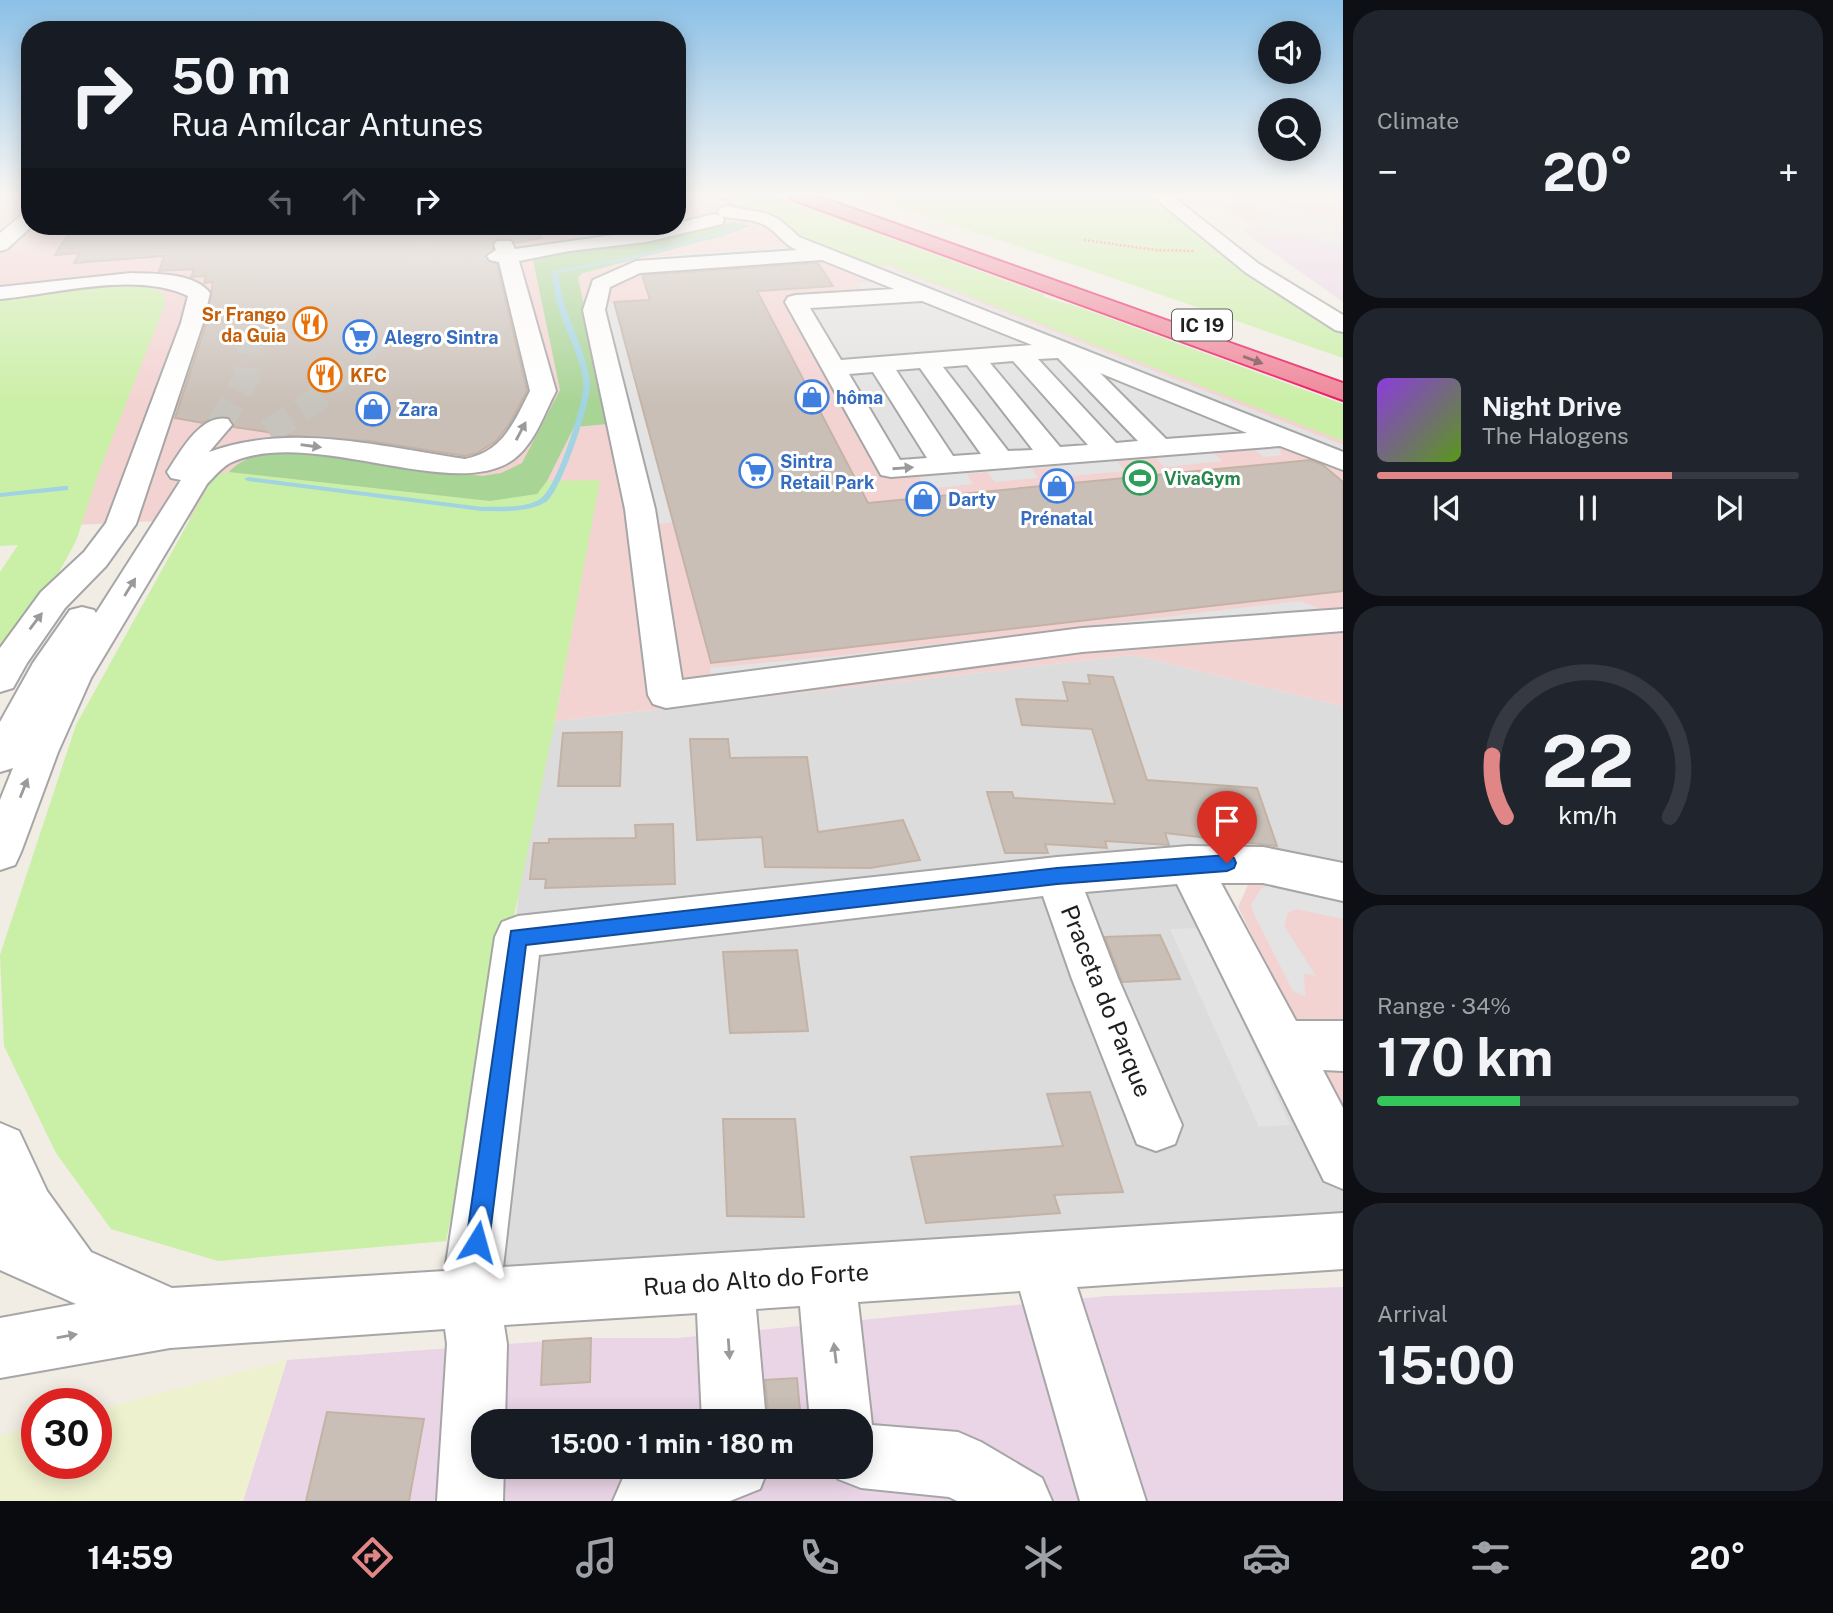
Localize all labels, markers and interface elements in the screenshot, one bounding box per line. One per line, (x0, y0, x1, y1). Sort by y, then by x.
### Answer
map controls (1258, 21, 1321, 161)
button: sound (1258, 21, 1321, 84)
text: 50 m (171, 47, 291, 105)
icon: right (56, 49, 147, 140)
button: search (1258, 98, 1321, 161)
text: Rua Amílcar Antunes (171, 106, 483, 143)
text: Climate (1377, 107, 1459, 134)
text: 20° (1542, 142, 1634, 203)
text: − (1377, 150, 1398, 195)
text: + (1778, 150, 1799, 195)
icon: left (262, 182, 300, 220)
icon: ahead (335, 182, 373, 220)
icon: right (408, 182, 446, 220)
place label: Sr Frango da Guia (202, 304, 286, 346)
restaurant icon: Sr Frango da Guia (291, 305, 329, 343)
road number: IC 19 (1172, 310, 1232, 340)
supermarket icon: Alegro Sintra (341, 318, 379, 356)
place label: Alegro Sintra (384, 327, 498, 348)
one-way arrow (1242, 355, 1263, 366)
restaurant icon: KFC (306, 356, 344, 394)
place label: KFC (350, 365, 387, 386)
shop icon: hôma (793, 378, 831, 416)
place label: hôma (836, 387, 883, 408)
shop icon: Zara (354, 390, 392, 428)
text: Night Drive (1482, 391, 1622, 422)
place label: Zara (398, 399, 438, 420)
one-way arrow (515, 421, 527, 441)
text: The Halogens (1482, 422, 1629, 449)
one-way arrow (300, 441, 322, 452)
place label: Sintra Retail Park (780, 451, 875, 493)
supermarket icon: Sintra Retail Park (737, 452, 775, 490)
sports icon: VivaGym (1121, 459, 1159, 497)
one-way arrow (892, 462, 914, 473)
shop icon: Prénatal (1038, 467, 1076, 505)
place label: VivaGym (1164, 468, 1241, 489)
shop icon: Darty (904, 480, 942, 518)
place label: Darty (948, 489, 996, 510)
icon: previous (1428, 489, 1466, 527)
icon: pause (1569, 489, 1607, 527)
icon: next (1710, 489, 1748, 527)
place label: Prénatal (1020, 508, 1094, 529)
one-way arrow (123, 577, 136, 597)
one-way arrow (29, 613, 44, 631)
text: 22 (1542, 718, 1634, 803)
one-way arrow (18, 778, 30, 798)
pin (1197, 791, 1257, 863)
text: km/h (1559, 799, 1617, 829)
icon: arrive (1208, 802, 1246, 840)
street label: Praceta do Parque (1056, 901, 1158, 1101)
text: Range · 34% (1377, 992, 1511, 1019)
text: 170 km (1377, 1027, 1553, 1088)
position arrow (440, 1205, 514, 1279)
street label: Rua do Alto do Forte (642, 1257, 870, 1301)
text: Arrival (1377, 1300, 1448, 1327)
one-way arrow (56, 1330, 78, 1341)
text: 15:00 (1377, 1335, 1515, 1396)
one-way arrow (724, 1339, 735, 1361)
one-way arrow (830, 1342, 841, 1364)
speed limit sign: 30 (21, 1388, 112, 1479)
text: 15:00 · 1 min · 180 m (551, 1428, 794, 1459)
icon: directions (348, 1533, 397, 1582)
icon: music (572, 1533, 621, 1582)
icon: phone (795, 1533, 844, 1582)
icon: climate (1019, 1533, 1068, 1582)
icon: car (1242, 1533, 1291, 1582)
icon: filters (1466, 1533, 1515, 1582)
text: 14:59 (87, 1539, 173, 1576)
text: 20° (1689, 1539, 1746, 1576)

